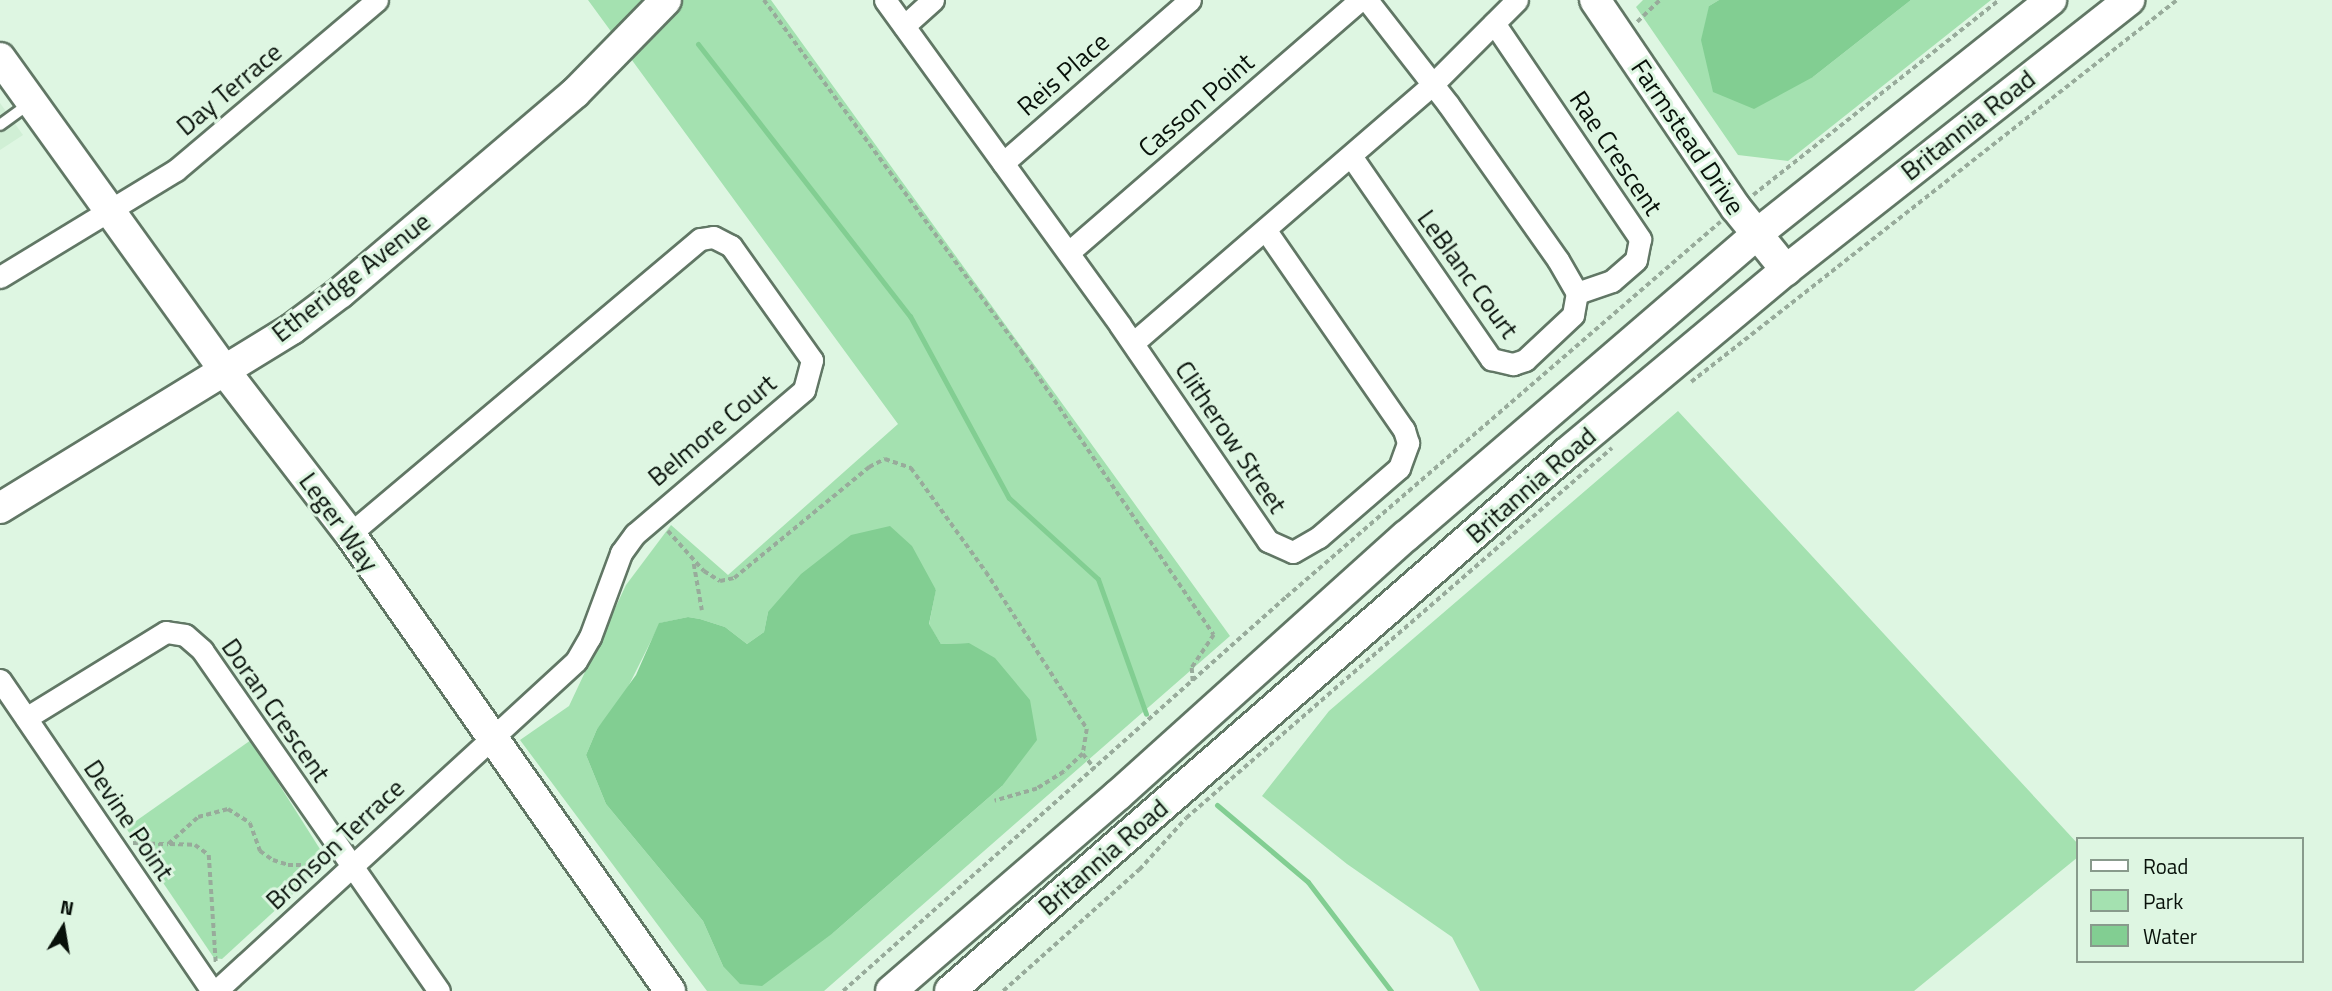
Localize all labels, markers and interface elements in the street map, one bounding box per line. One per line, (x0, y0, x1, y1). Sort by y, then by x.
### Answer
street label: Reis Place (1011, 26, 1115, 122)
street label: Day Terrace (170, 36, 288, 142)
street label: Casson Point (1132, 46, 1260, 164)
street label: Farmstead Drive (1625, 54, 1751, 220)
street label: Britannia Road (1895, 63, 2041, 187)
street label: Rae Crescent (1563, 85, 1669, 221)
street label: LeBlanc Court (1411, 204, 1525, 344)
street label: Etheridge Avenue (266, 205, 436, 349)
street label: Clitherow Street (1169, 355, 1293, 519)
street label: Belmore Court (642, 367, 782, 493)
street label: Britannia Road (1460, 420, 1602, 550)
street label: Leger Way (293, 466, 385, 578)
street label: Doran Crescent (215, 632, 337, 788)
street label: Devine Point (77, 754, 181, 886)
street label: Bronson Terrace (259, 772, 411, 916)
street label: Britannia Road (1032, 792, 1174, 922)
legend (2076, 837, 2304, 963)
text: Road (2143, 850, 2188, 882)
text: Park (2143, 885, 2183, 917)
text: N (58, 891, 76, 922)
north arrow (28, 893, 98, 963)
text: Water (2143, 920, 2197, 952)

